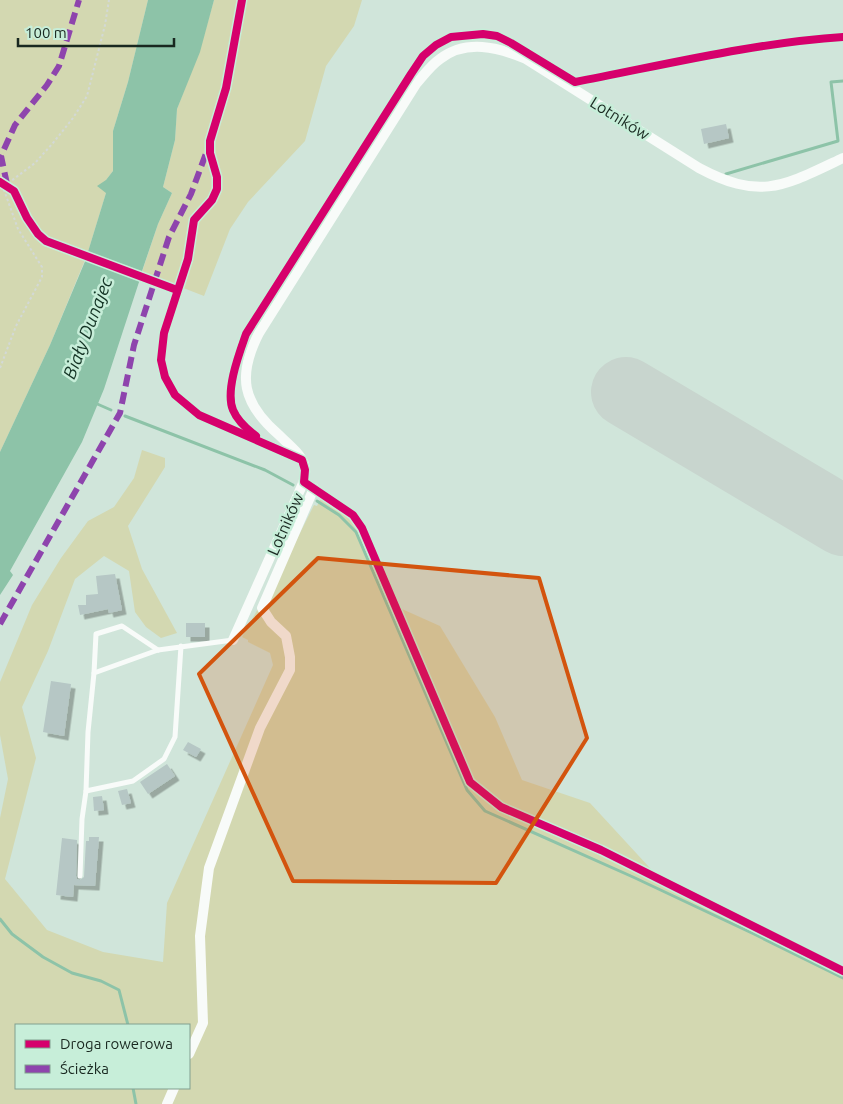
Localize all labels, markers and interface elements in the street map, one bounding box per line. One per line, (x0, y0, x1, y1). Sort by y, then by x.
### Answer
scale bar (18, 15, 174, 47)
text: 100 m (25, 24, 67, 41)
street label: Lotników (587, 93, 653, 144)
water label: Biały Dunajec (58, 273, 116, 381)
street label: Lotników (263, 490, 307, 558)
legend (15, 1024, 190, 1089)
text: Droga rowerowa (60, 1035, 173, 1052)
text: Ścieżka (60, 1060, 109, 1077)

